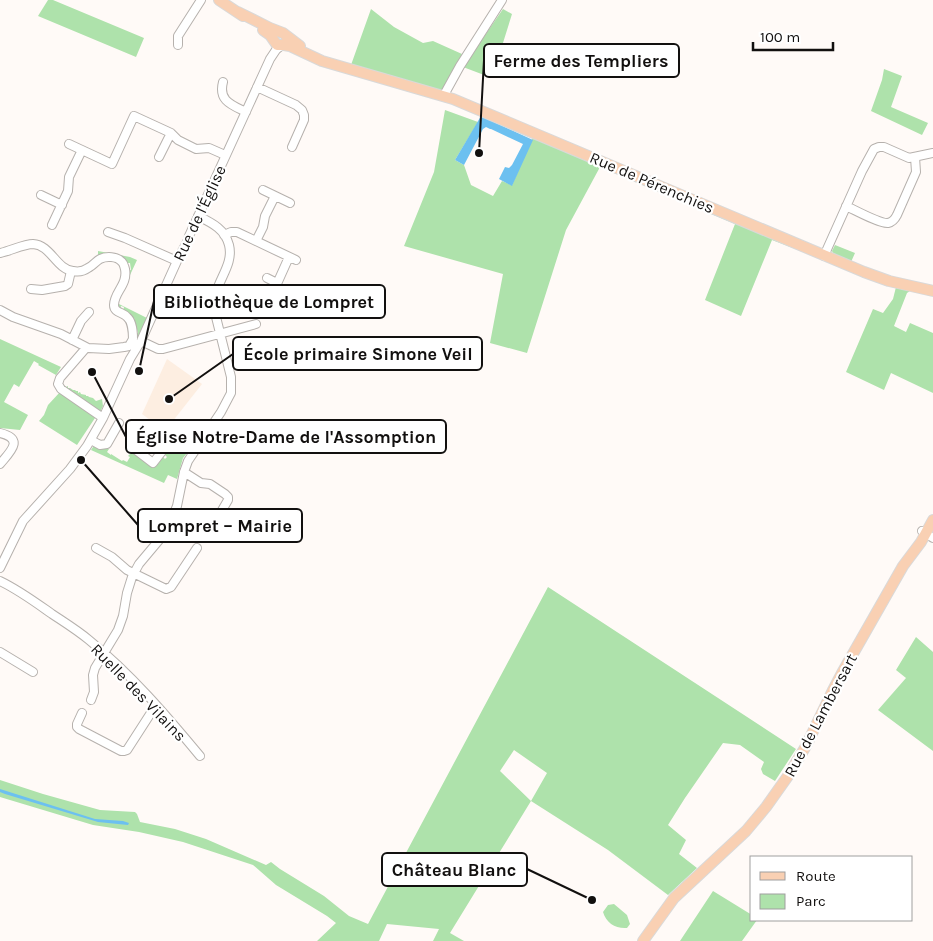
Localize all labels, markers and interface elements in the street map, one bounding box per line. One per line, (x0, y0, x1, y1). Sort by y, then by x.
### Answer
scale bar (753, 20, 833, 52)
text: 100 m (760, 28, 800, 46)
callout: Ferme des Templiers (484, 44, 679, 77)
text: Ferme des Templiers (494, 50, 668, 72)
street label: Rue de Pérenchies (587, 148, 717, 217)
street label: Rue de l'Église (169, 162, 230, 264)
callout: Bibliothèque de Lompret (154, 285, 385, 318)
text: Bibliothèque de Lompret (164, 291, 374, 313)
callout: École primaire Simone Veil (233, 337, 482, 370)
text: École primaire Simone Veil (243, 342, 473, 365)
callout: Église Notre-Dame de l'Assomption (126, 420, 446, 453)
text: Église Notre-Dame de l'Assomption (136, 425, 436, 448)
callout: Lompret – Mairie (138, 509, 302, 542)
text: Lompret – Mairie (148, 515, 292, 537)
street label: Ruelle des Vilains (87, 640, 190, 745)
street label: Rue de Lambersart (780, 650, 861, 780)
callout: Château Blanc (382, 853, 527, 886)
legend (750, 856, 913, 921)
text: Château Blanc (392, 859, 516, 881)
text: Route (796, 867, 836, 885)
text: Parc (796, 892, 826, 910)

